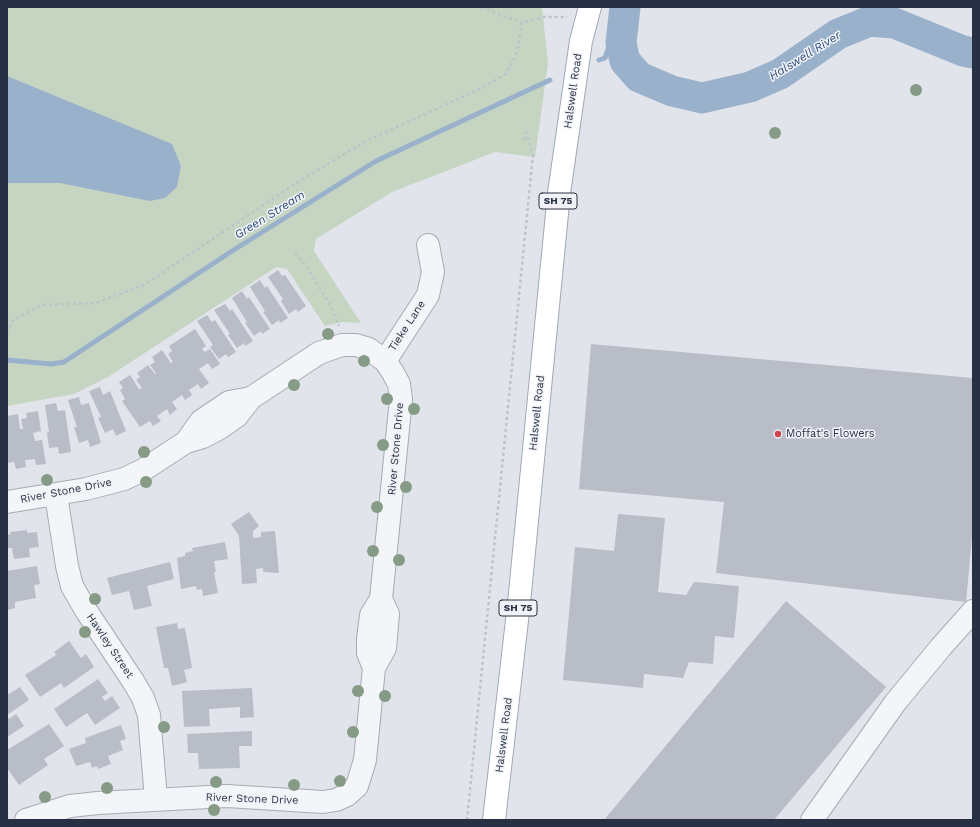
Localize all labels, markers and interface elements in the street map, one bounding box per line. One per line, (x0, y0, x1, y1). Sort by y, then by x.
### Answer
water label: Halswell River (767, 28, 843, 84)
street label: Halswell Road (561, 53, 585, 129)
water label: Green Stream (232, 188, 308, 242)
road number: SH 75 (539, 193, 577, 209)
street label: Tieke Lane (386, 298, 428, 354)
street label: Halswell Road (526, 375, 548, 451)
street label: River Stone Drive (385, 402, 407, 496)
place label: Moffat's Flowers (786, 427, 875, 441)
marker: Moffat's Flowers (773, 429, 783, 439)
street label: River Stone Drive (19, 476, 113, 506)
road number: SH 75 (499, 600, 537, 616)
street label: Hawley Street (83, 611, 137, 681)
street label: Halswell Road (493, 697, 515, 773)
street label: River Stone Drive (205, 791, 299, 807)

